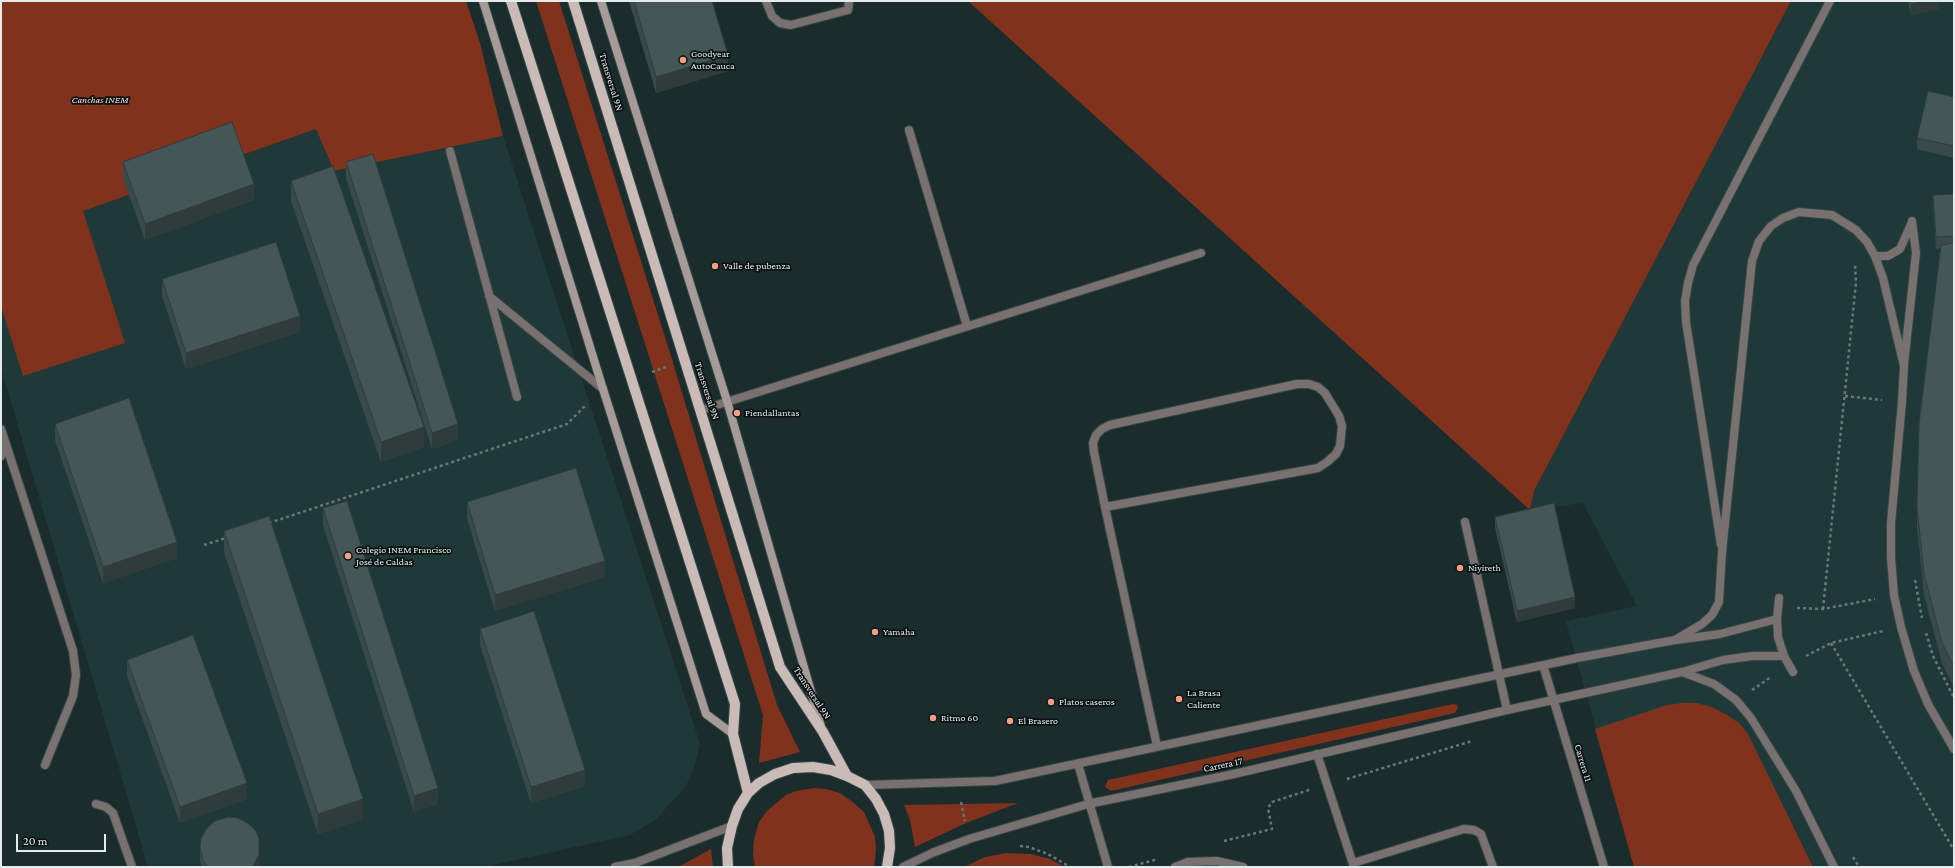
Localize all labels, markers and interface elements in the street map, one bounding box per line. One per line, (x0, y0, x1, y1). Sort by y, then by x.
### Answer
place label: Goodyear AutoCauca (691, 48, 735, 72)
street label: Transversal 9N (597, 52, 625, 112)
marker: Goodyear AutoCauca (678, 55, 688, 65)
park label: Canchas INEM (72, 94, 128, 106)
place label: Valle de pubenza (723, 260, 790, 272)
marker: Valle de pubenza (710, 261, 720, 271)
street label: Transversal 9N (692, 361, 722, 421)
place label: Piendallantas (745, 407, 799, 419)
marker: Piendallantas (732, 408, 742, 418)
place label: Colegio INEM Francisco José de Caldas (356, 544, 451, 568)
marker: Colegio INEM Francisco José de Caldas (343, 551, 353, 561)
place label: Niyireth (1468, 562, 1501, 574)
marker: Niyireth (1455, 563, 1465, 573)
place label: Yamaha (883, 626, 915, 638)
marker: Yamaha (870, 627, 880, 637)
street label: Transversal 9N (791, 665, 833, 721)
place label: La Brasa Caliente (1187, 687, 1221, 710)
marker: La Brasa Caliente (1174, 694, 1184, 704)
place label: Platos caseros (1059, 696, 1115, 708)
marker: Platos caseros (1046, 697, 1056, 707)
place label: Ritmo 60 (941, 712, 978, 724)
marker: Ritmo 60 (928, 713, 938, 723)
place label: El Brasero (1018, 715, 1058, 727)
marker: El Brasero (1005, 716, 1015, 726)
street label: Carrera 11 (1572, 743, 1594, 783)
street label: Carrera 17 (1202, 755, 1244, 775)
scale bar (18, 826, 108, 852)
text: 20 m (23, 834, 47, 848)

